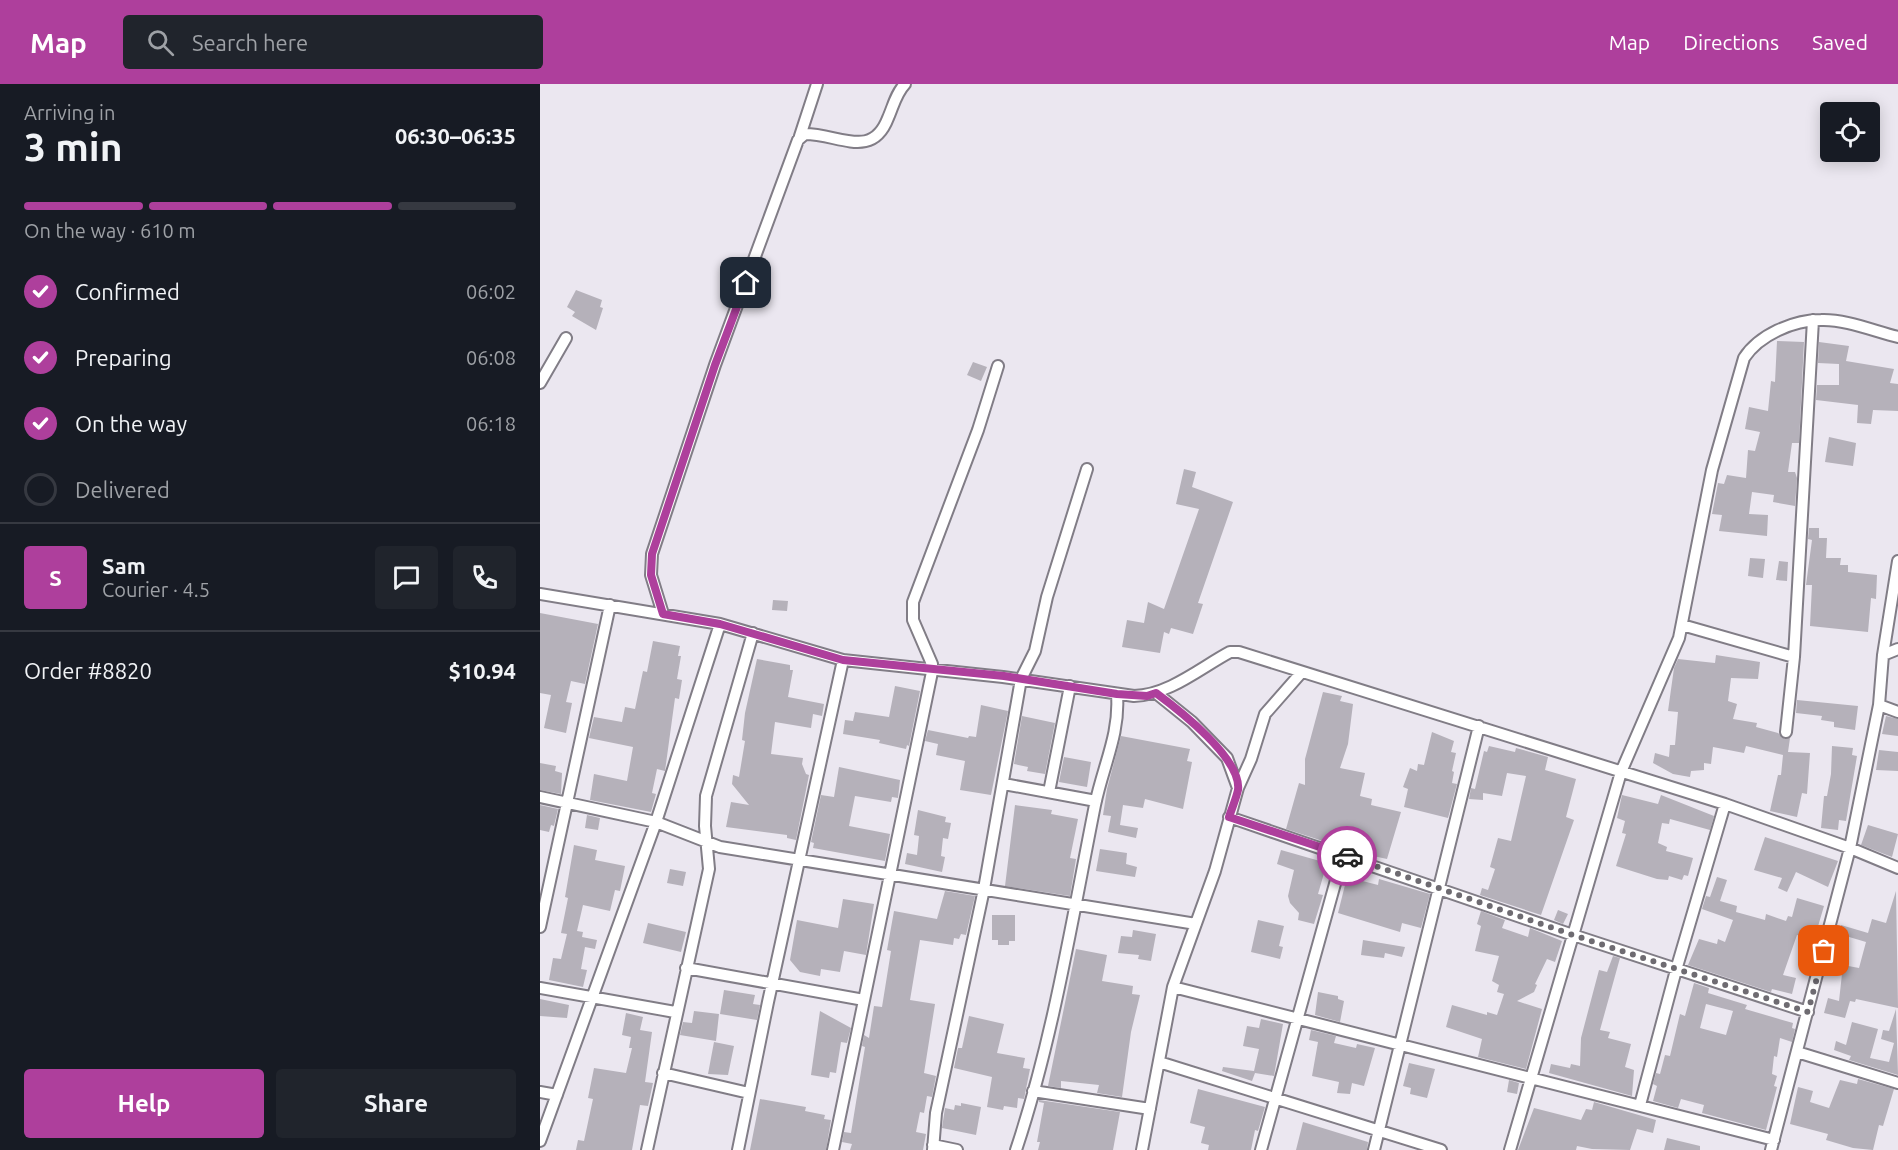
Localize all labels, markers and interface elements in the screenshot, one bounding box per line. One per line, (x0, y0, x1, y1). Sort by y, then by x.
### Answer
search box (123, 15, 543, 69)
icon: search (144, 26, 177, 59)
text: Map (30, 27, 87, 58)
text: Search here (192, 30, 308, 55)
text: Map (1609, 30, 1650, 54)
text: Directions (1683, 30, 1779, 54)
text: Saved (1812, 30, 1868, 54)
text: Arriving in (24, 101, 115, 124)
map controls (1820, 102, 1880, 162)
button: locate (1820, 102, 1880, 162)
text: 06:30–06:35 (395, 123, 516, 148)
text: 3 min (24, 125, 123, 168)
text: On the way · 610 m (24, 219, 196, 242)
pin (720, 257, 771, 308)
icon: home (729, 266, 762, 299)
icon: check (24, 275, 57, 308)
text: Confirmed (75, 279, 180, 304)
text: 06:02 (466, 280, 516, 303)
icon: check (24, 341, 57, 374)
text: Preparing (75, 345, 172, 370)
text: 06:08 (466, 346, 516, 369)
icon: check (24, 407, 57, 440)
text: On the way (75, 411, 187, 436)
text: 06:18 (466, 412, 516, 435)
text: Delivered (75, 477, 170, 502)
button: chat (375, 546, 438, 609)
button: phone (453, 546, 516, 609)
text: Sam (102, 553, 146, 578)
text: S (49, 565, 62, 590)
text: Courier · 4.5 (102, 578, 210, 601)
text: Order #8820 (24, 658, 152, 683)
text: $10.94 (449, 658, 516, 683)
courier (1317, 826, 1377, 886)
icon: car (1331, 840, 1364, 873)
pin (1798, 925, 1849, 976)
icon: bag (1807, 934, 1840, 967)
button: Help (24, 1069, 264, 1138)
button: Share (276, 1069, 516, 1138)

